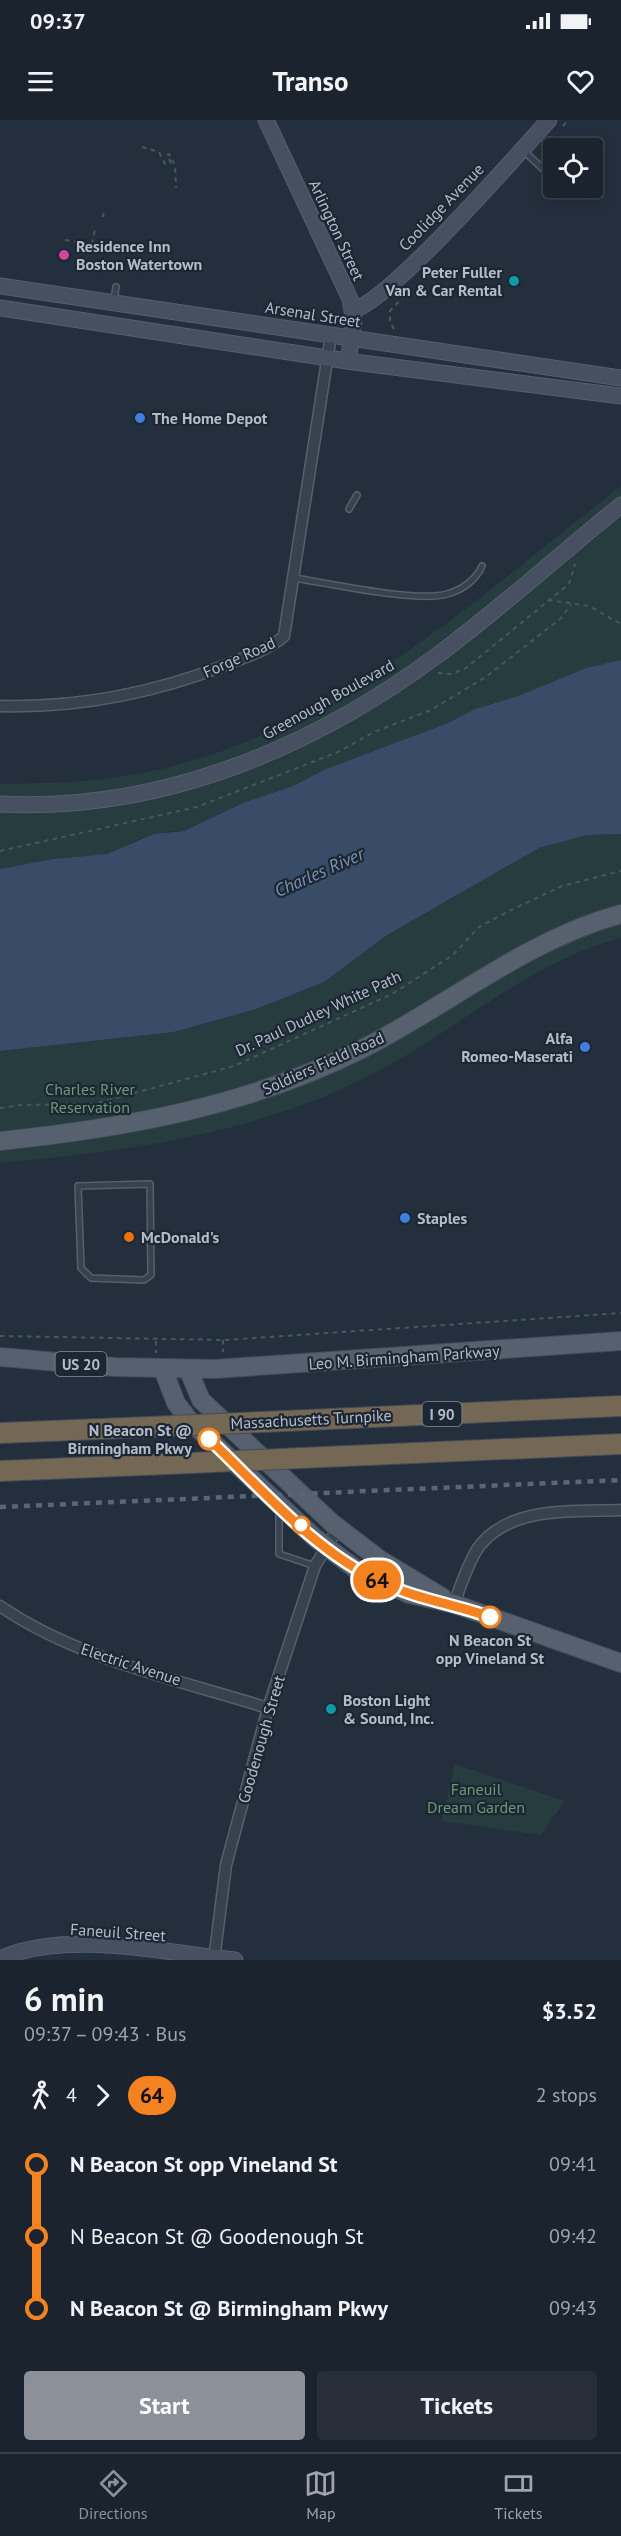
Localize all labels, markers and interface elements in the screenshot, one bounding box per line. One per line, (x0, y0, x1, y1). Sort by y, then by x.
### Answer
text: 09:37 (30, 7, 86, 35)
text: Transo (273, 64, 348, 98)
icon: menu (24, 65, 57, 98)
icon: heart (564, 65, 597, 98)
map controls (543, 138, 603, 198)
button: locate (543, 138, 603, 198)
street label: Coolidge Avenue (394, 159, 488, 255)
street label: Arlington Street (305, 176, 369, 284)
place label: Residence Inn Boston Watertown (76, 236, 202, 274)
marker: Residence Inn Boston Watertown (57, 248, 71, 262)
place label: Peter Fuller Van & Car Rental (384, 262, 502, 300)
marker: Peter Fuller Van & Car Rental (507, 274, 521, 288)
street label: Arsenal Street (264, 297, 363, 331)
place label: The Home Depot (152, 408, 268, 428)
marker: The Home Depot (133, 411, 147, 425)
street label: Forge Road (200, 632, 278, 682)
street label: Greenough Boulevard (259, 654, 397, 744)
water label: Charles River (271, 842, 368, 902)
street label: Dr. Paul Dudley White Path (232, 966, 404, 1060)
street label: Soldiers Field Road (259, 1027, 387, 1099)
place label: Alfa Romeo-Maserati (461, 1028, 573, 1066)
marker: Alfa Romeo-Maserati (578, 1040, 592, 1054)
park label: Charles River Reservation (45, 1079, 136, 1117)
place label: Staples (417, 1208, 467, 1228)
marker: Staples (398, 1211, 412, 1225)
place label: McDonald's (141, 1227, 220, 1247)
marker: McDonald's (122, 1230, 136, 1244)
street label: Leo M. Birmingham Parkway (308, 1340, 501, 1374)
road number: US 20 (56, 1352, 106, 1376)
road number: I 90 (422, 1402, 462, 1426)
street label: Massachusetts Turnpike (230, 1405, 392, 1433)
place label: N Beacon St @ Birmingham Pkwy (68, 1420, 192, 1458)
marker: N Beacon St @ Birmingham Pkwy (198, 1428, 220, 1450)
unlabelled marker (292, 1516, 310, 1534)
line badge: 64 (350, 1560, 404, 1600)
text: 64 (365, 1567, 389, 1594)
marker: N Beacon St opp Vineland St (479, 1606, 501, 1628)
place label: N Beacon St opp Vineland St (436, 1630, 545, 1668)
street label: Electric Avenue (78, 1638, 184, 1690)
street label: Goodenough Street (233, 1672, 289, 1805)
place label: Boston Light & Sound, Inc. (343, 1690, 434, 1728)
marker: Boston Light & Sound, Inc. (324, 1702, 338, 1716)
park label: Faneuil Dream Garden (427, 1779, 525, 1817)
street label: Faneuil Street (70, 1919, 167, 1945)
text: 6 min (24, 1977, 105, 2020)
text: $3.52 (542, 1997, 597, 2025)
text: 09:37 – 09:43 · Bus (24, 2021, 186, 2047)
icon: walk (24, 2079, 57, 2112)
icon: forward (86, 2079, 119, 2112)
text: 4 (66, 2082, 77, 2108)
text: 64 (140, 2082, 164, 2109)
text: 2 stops (536, 2082, 597, 2108)
text: N Beacon St opp Vineland St (70, 2150, 337, 2178)
text: 09:41 (549, 2151, 597, 2177)
text: N Beacon St @ Goodenough St (70, 2222, 364, 2250)
text: 09:42 (549, 2223, 597, 2249)
text: N Beacon St @ Birmingham Pkwy (70, 2294, 388, 2322)
text: 09:43 (549, 2295, 597, 2321)
button: Start (24, 2371, 305, 2440)
button: Tickets (317, 2371, 597, 2440)
tab: Directions (78, 2467, 148, 2523)
tab: Map (304, 2467, 337, 2523)
tab: Tickets (494, 2467, 543, 2523)

